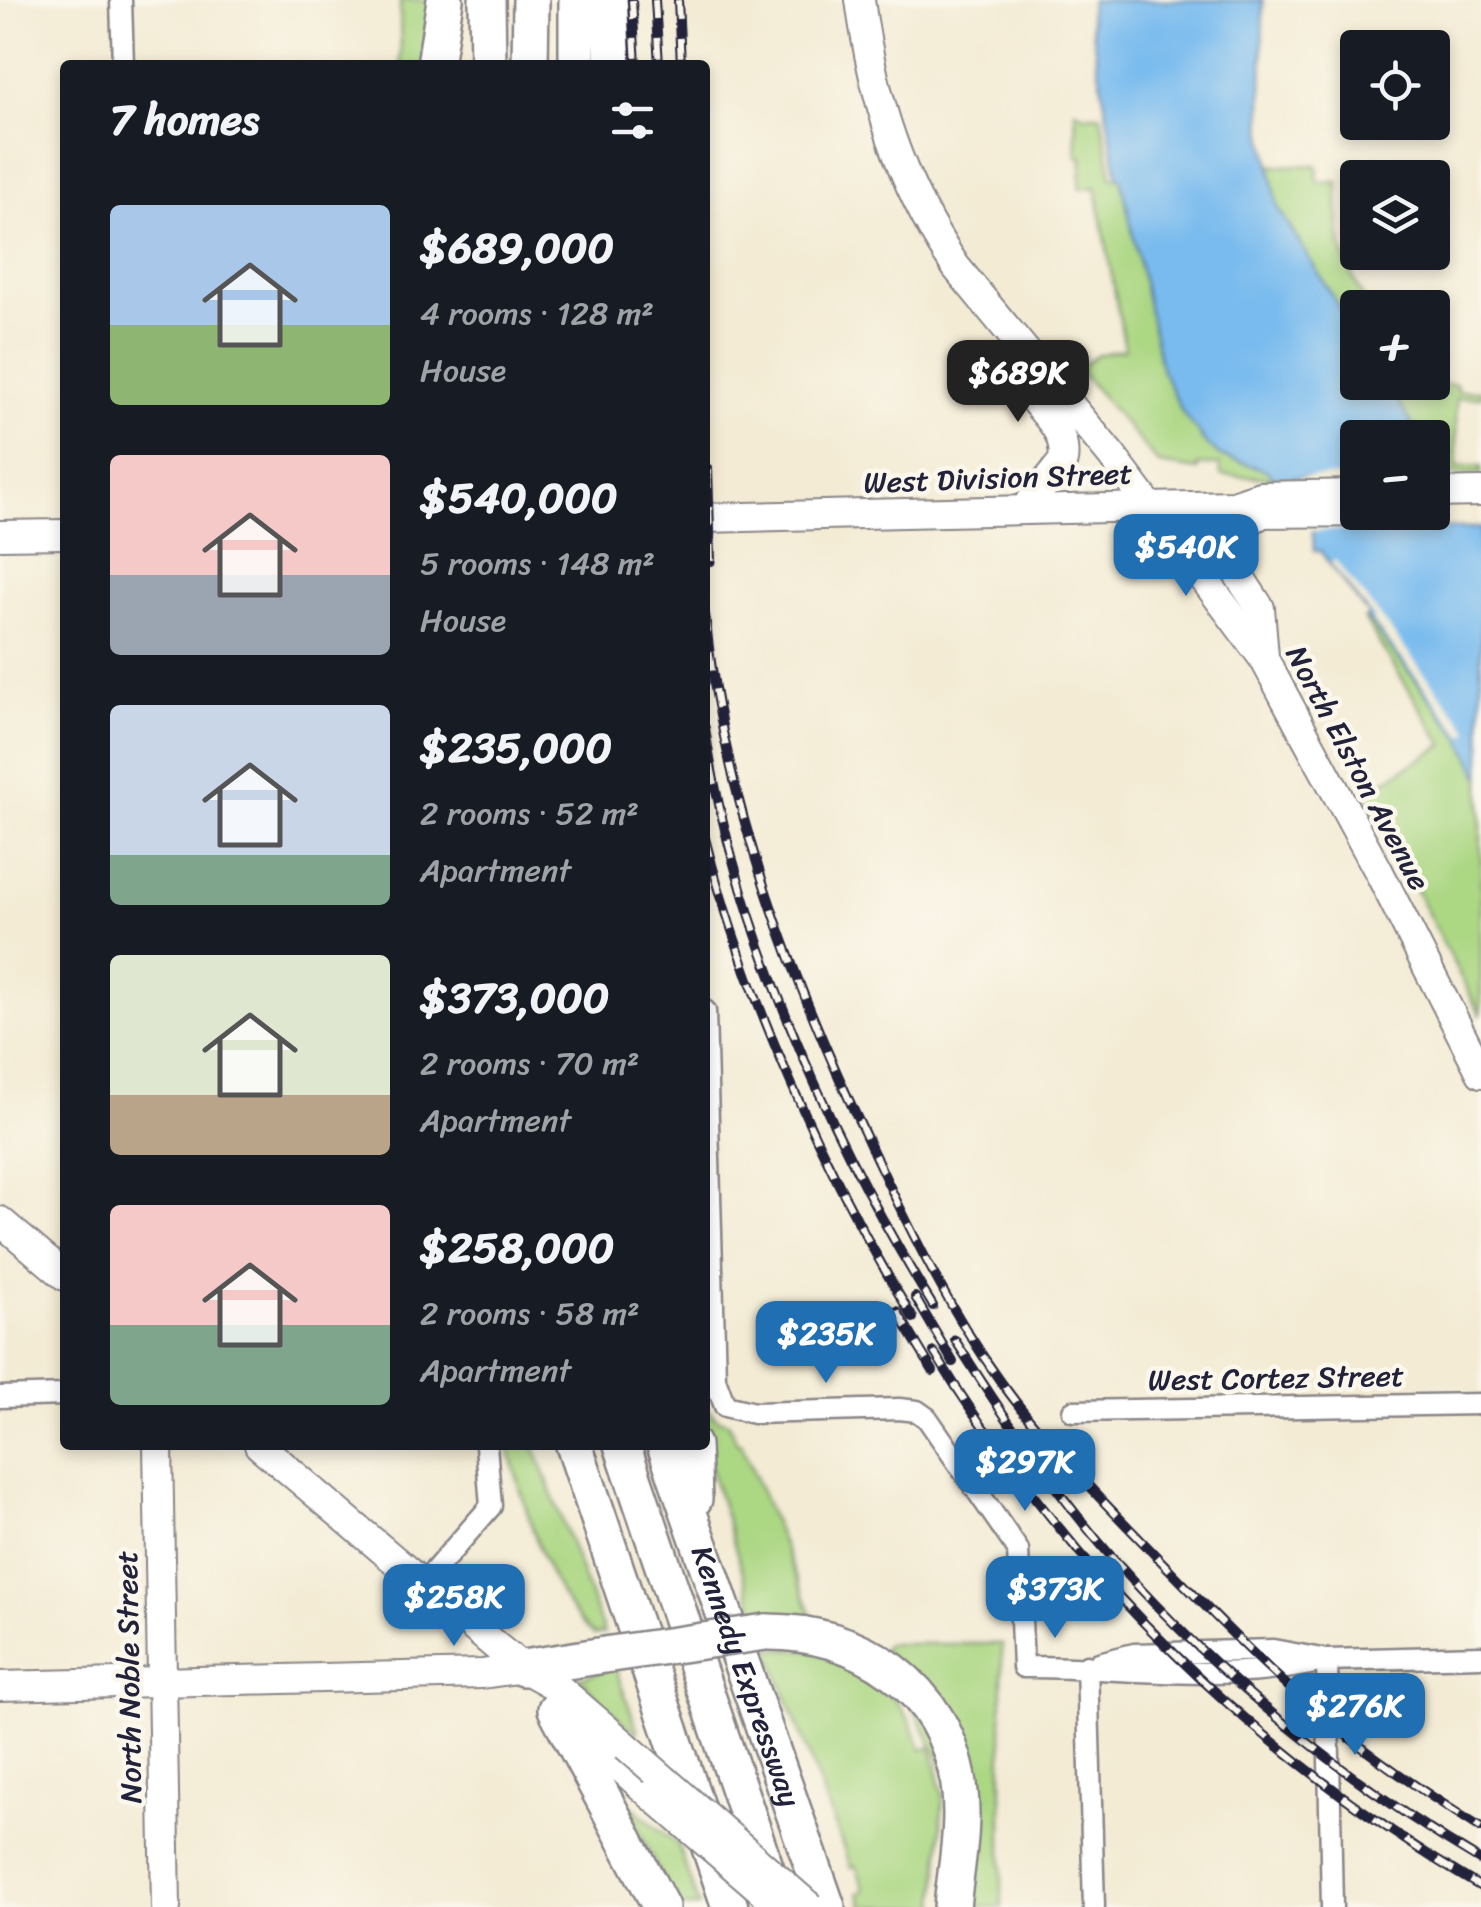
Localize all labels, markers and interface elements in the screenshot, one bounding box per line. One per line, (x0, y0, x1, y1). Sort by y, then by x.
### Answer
map controls (1340, 30, 1450, 530)
button: locate (1340, 30, 1450, 140)
text: 7 homes (110, 83, 259, 157)
icon: filters (605, 93, 660, 148)
button: layers (1340, 160, 1450, 270)
text: $689,000 (420, 211, 614, 285)
icon: home (190, 245, 310, 365)
text: 4 rooms · 128 m² (420, 285, 654, 342)
button: + (1340, 290, 1450, 400)
pin: $689K (948, 340, 1088, 425)
text: House (420, 342, 506, 399)
text: $689K (969, 344, 1067, 401)
button: − (1340, 420, 1450, 530)
street label: West Division Street (863, 446, 1133, 510)
text: $540,000 (420, 461, 618, 535)
icon: home (190, 495, 310, 615)
pin: $540K (1116, 514, 1256, 599)
text: $540K (1136, 518, 1236, 575)
text: 5 rooms · 148 m² (420, 535, 655, 592)
text: House (420, 592, 506, 649)
street label: North Elston Avenue (1270, 635, 1446, 901)
text: $235,000 (420, 711, 612, 785)
icon: home (190, 745, 310, 865)
text: 2 rooms · 52 m² (420, 785, 639, 842)
text: Apartment (420, 842, 571, 899)
text: $373,000 (420, 961, 609, 1035)
icon: home (190, 995, 310, 1115)
text: 2 rooms · 70 m² (420, 1035, 639, 1092)
text: Apartment (420, 1092, 571, 1149)
text: $258,000 (420, 1211, 614, 1285)
icon: home (190, 1245, 310, 1365)
text: 2 rooms · 58 m² (420, 1285, 640, 1342)
pin: $235K (756, 1301, 896, 1386)
text: $235K (778, 1305, 874, 1362)
text: Apartment (420, 1342, 571, 1399)
street label: West Cortez Street (1147, 1349, 1405, 1407)
pin: $297K (955, 1429, 1095, 1514)
text: $297K (976, 1433, 1074, 1490)
street label: Kennedy Expressway (675, 1538, 817, 1815)
street label: North Noble Street (100, 1550, 158, 1804)
pin: $373K (985, 1556, 1125, 1641)
text: $373K (1008, 1560, 1102, 1617)
pin: $258K (384, 1564, 524, 1649)
text: $258K (405, 1568, 503, 1625)
pin: $276K (1285, 1673, 1425, 1758)
text: $276K (1307, 1677, 1403, 1734)

